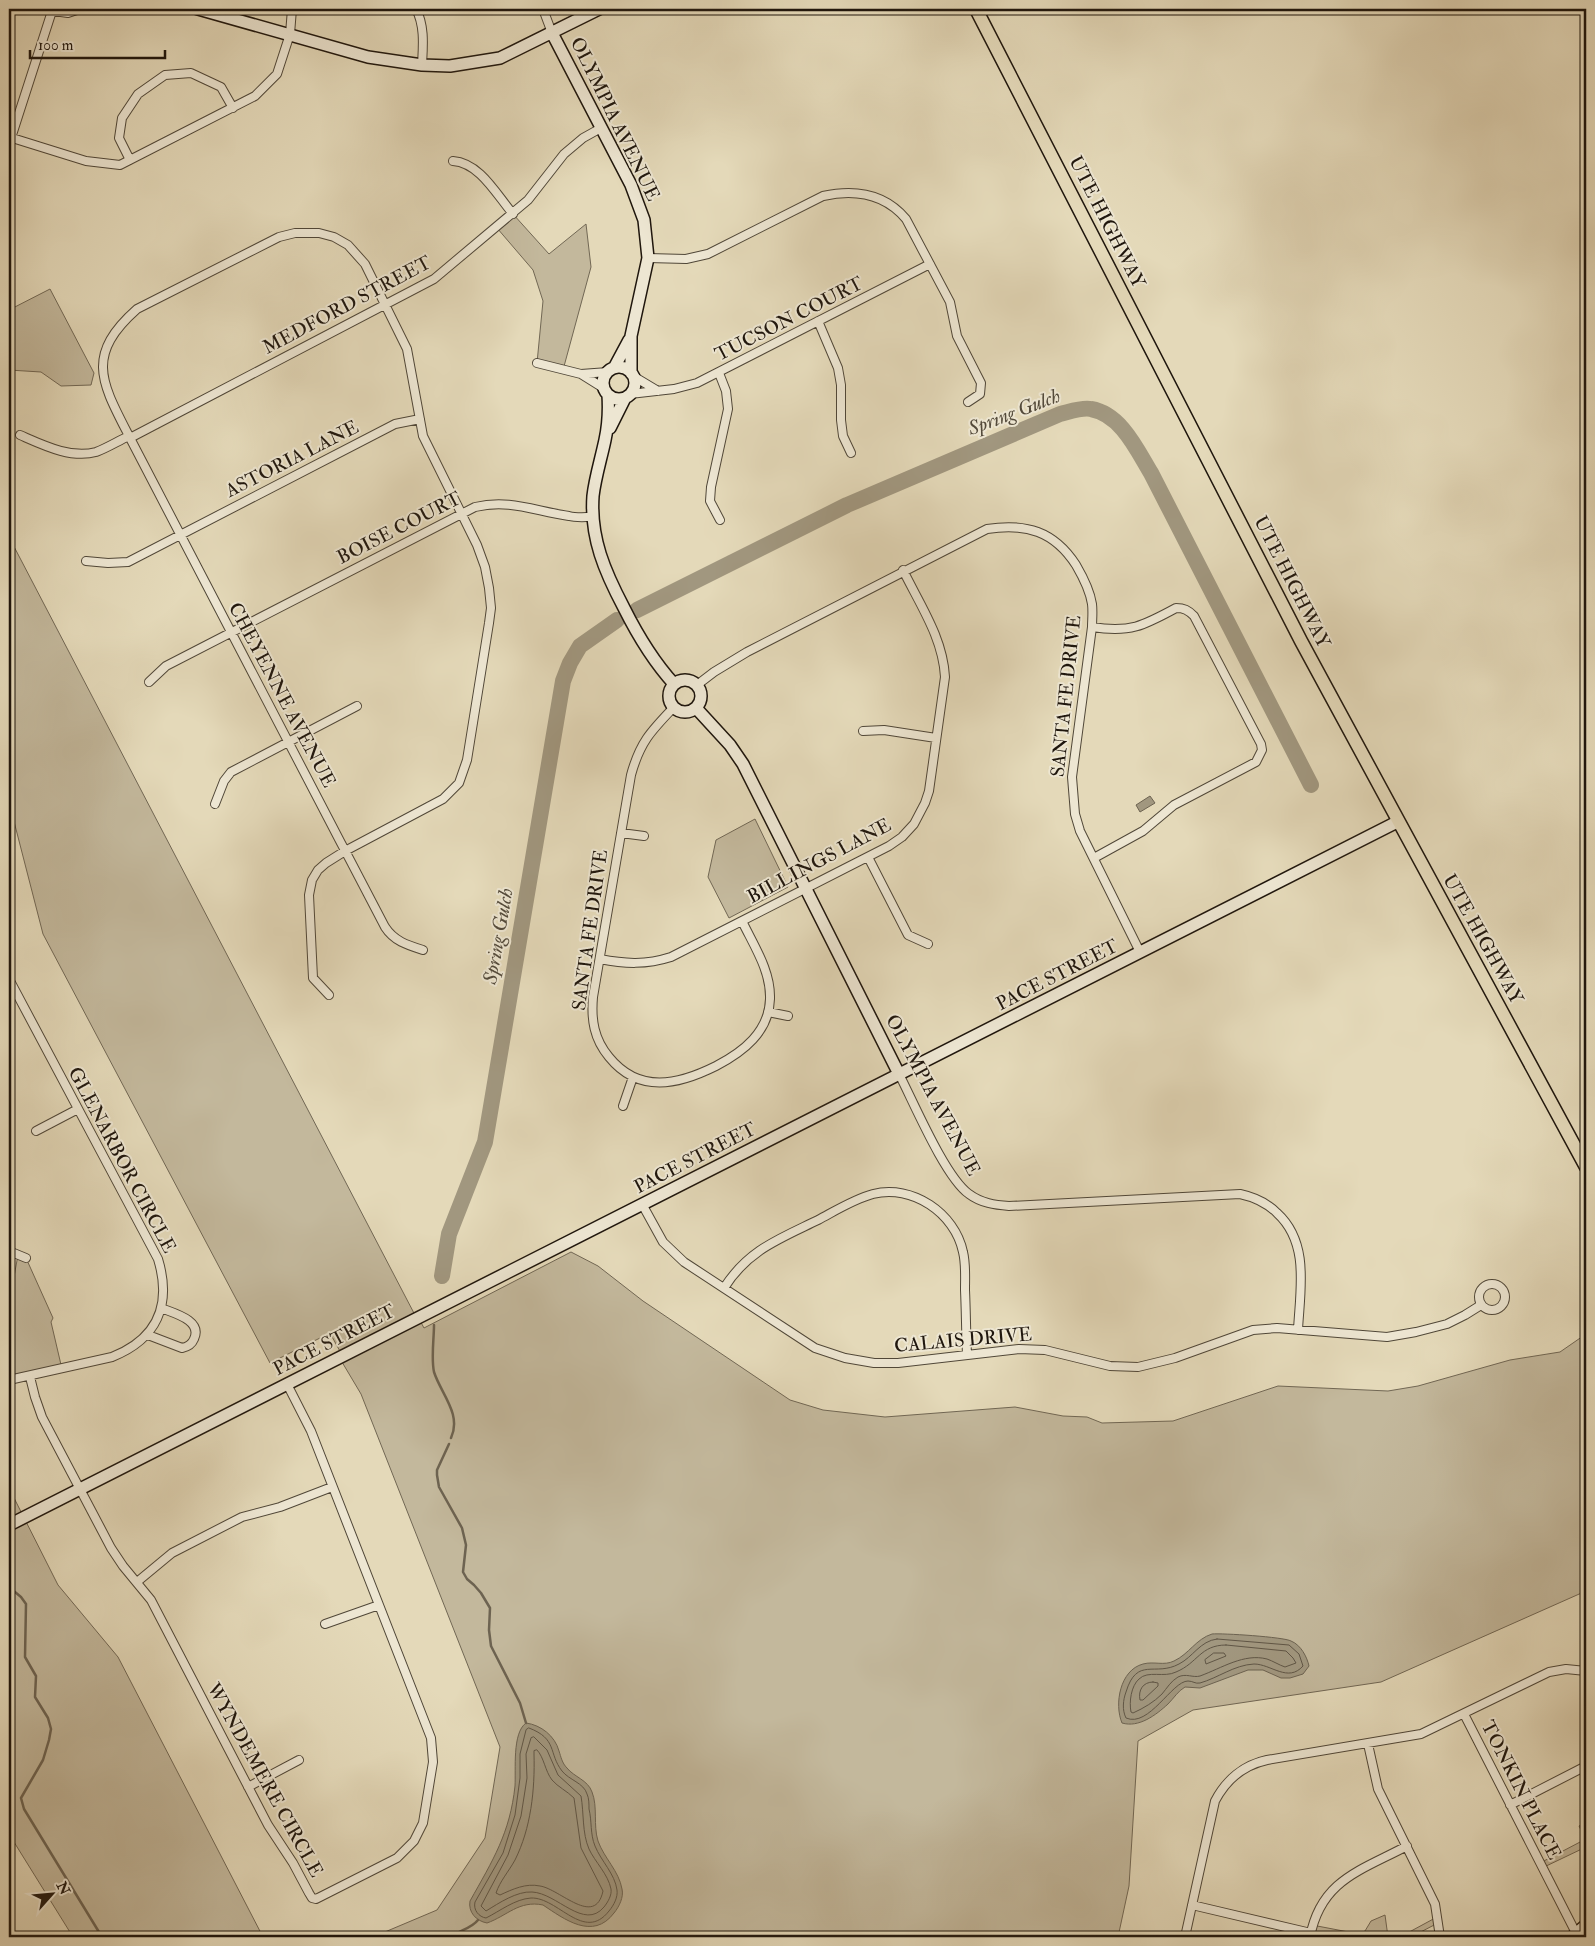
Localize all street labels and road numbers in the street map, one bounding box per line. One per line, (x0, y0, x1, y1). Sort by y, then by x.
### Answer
street label: OLYMPIA AVENUE (565, 33, 665, 205)
street label: UTE HIGHWAY (1063, 152, 1151, 293)
street label: MEDFORD STREET (259, 250, 435, 360)
street label: TUCSON COURT (711, 271, 867, 367)
street label: ASTORIA LANE (220, 415, 363, 503)
street label: BOISE COURT (333, 486, 465, 570)
street label: UTE HIGHWAY (1248, 512, 1336, 653)
street label: CHEYENNE AVENUE (223, 598, 341, 792)
street label: SANTA FE DRIVE (1046, 614, 1086, 778)
street label: BILLINGS LANE (743, 813, 895, 909)
street label: SANTA FE DRIVE (567, 848, 613, 1012)
street label: UTE HIGHWAY (1437, 870, 1529, 1009)
street label: PACE STREET (992, 934, 1122, 1016)
street label: OLYMPIA AVENUE (880, 1010, 986, 1180)
street label: GLENARBOR CIRCLE (63, 1063, 181, 1257)
street label: PACE STREET (630, 1117, 760, 1199)
street label: PACE STREET (269, 1299, 399, 1381)
street label: CALAIS DRIVE (893, 1322, 1033, 1358)
street label: WYNDEMERE CIRCLE (201, 1678, 329, 1882)
street label: TONKIN PLACE (1476, 1716, 1567, 1864)

